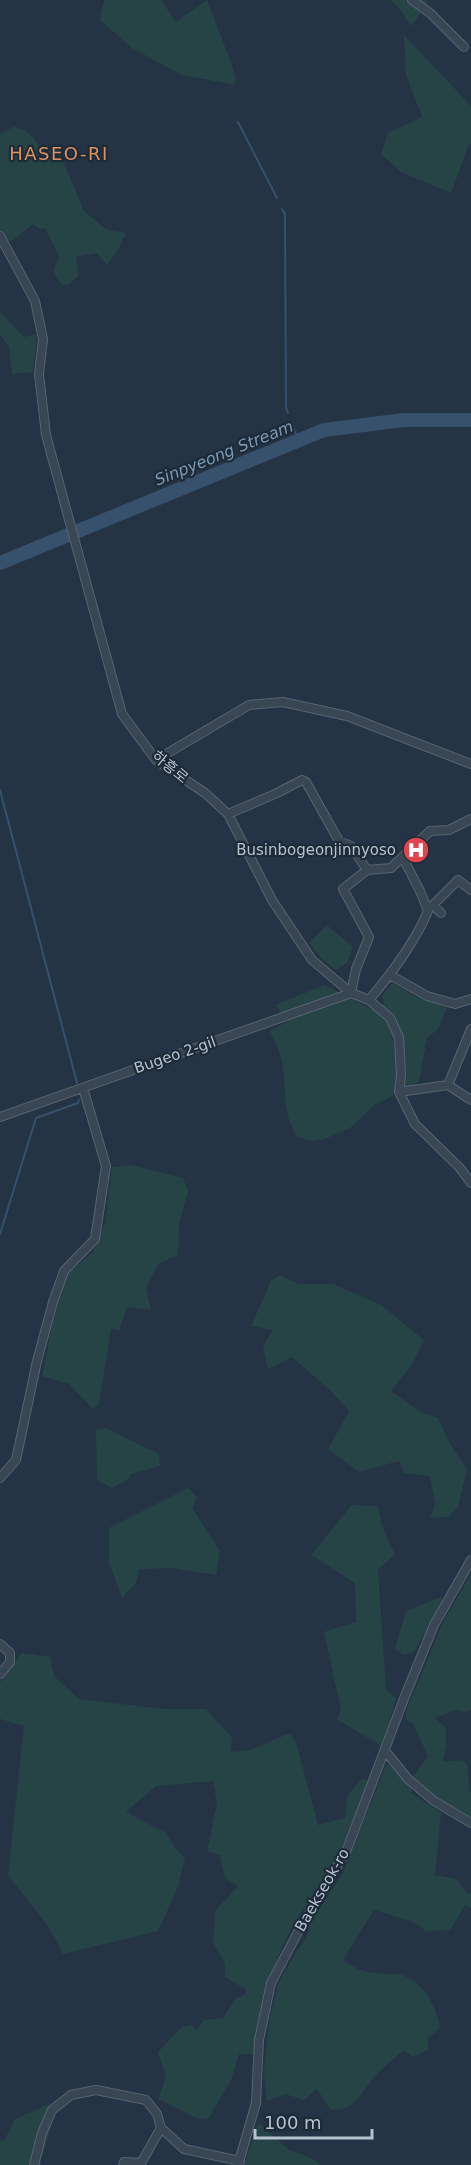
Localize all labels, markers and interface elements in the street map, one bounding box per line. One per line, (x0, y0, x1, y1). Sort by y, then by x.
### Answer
district label: HASEO-RI (9, 143, 109, 164)
water label: Sinpyeong Stream (152, 417, 296, 489)
street label: 하흥로 (148, 747, 192, 787)
hospital icon: Businbogeonjinnyoso (401, 835, 431, 865)
place label: Businbogeonjinnyoso (236, 841, 396, 859)
street label: Bugeo 2-gil (132, 1033, 218, 1077)
street label: Baekseok-ro (291, 1845, 353, 1935)
scale bar (255, 2102, 372, 2140)
text: 100 m (264, 2112, 322, 2133)

